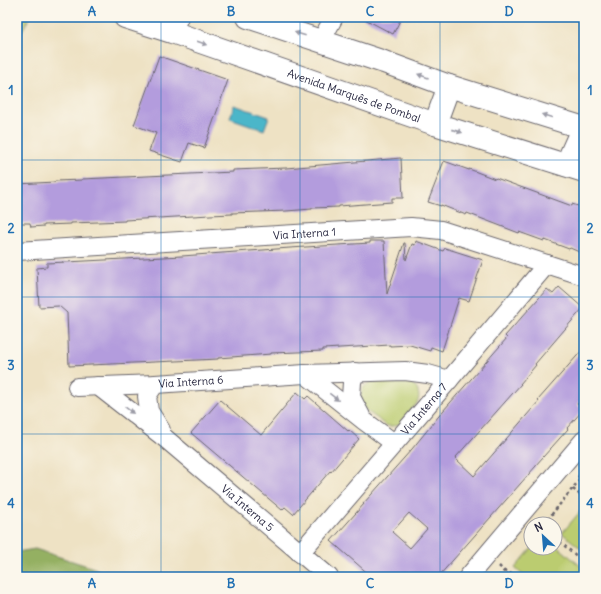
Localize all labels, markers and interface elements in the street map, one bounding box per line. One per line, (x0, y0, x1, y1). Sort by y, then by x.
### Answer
text: A (88, 3, 97, 20)
text: B (227, 3, 236, 20)
text: C (366, 3, 375, 20)
text: D (504, 3, 514, 20)
one-way arrow (294, 31, 306, 37)
one-way arrow (196, 40, 208, 46)
street label: Avenida Marquês de Pombal (285, 66, 422, 125)
one-way arrow (417, 73, 429, 79)
text: 1 (8, 82, 14, 99)
text: 1 (587, 82, 593, 99)
one-way arrow (540, 113, 552, 119)
one-way arrow (452, 128, 464, 134)
text: 2 (7, 220, 15, 237)
text: 2 (586, 220, 594, 237)
street label: Via Interna 1 (273, 225, 336, 242)
text: 3 (7, 357, 15, 374)
text: 3 (586, 357, 594, 374)
street label: Via Interna 6 (158, 372, 224, 391)
street label: Via Interna 7 (398, 380, 451, 438)
one-way arrow (329, 393, 340, 402)
one-way arrow (124, 406, 135, 414)
street label: Via Interna 5 (218, 482, 277, 534)
text: 4 (7, 495, 15, 512)
text: 4 (586, 495, 594, 512)
north arrow (523, 516, 563, 556)
text: N (532, 519, 545, 535)
text: A (88, 575, 97, 592)
text: B (227, 575, 236, 592)
text: C (366, 575, 375, 592)
text: D (504, 575, 514, 592)

